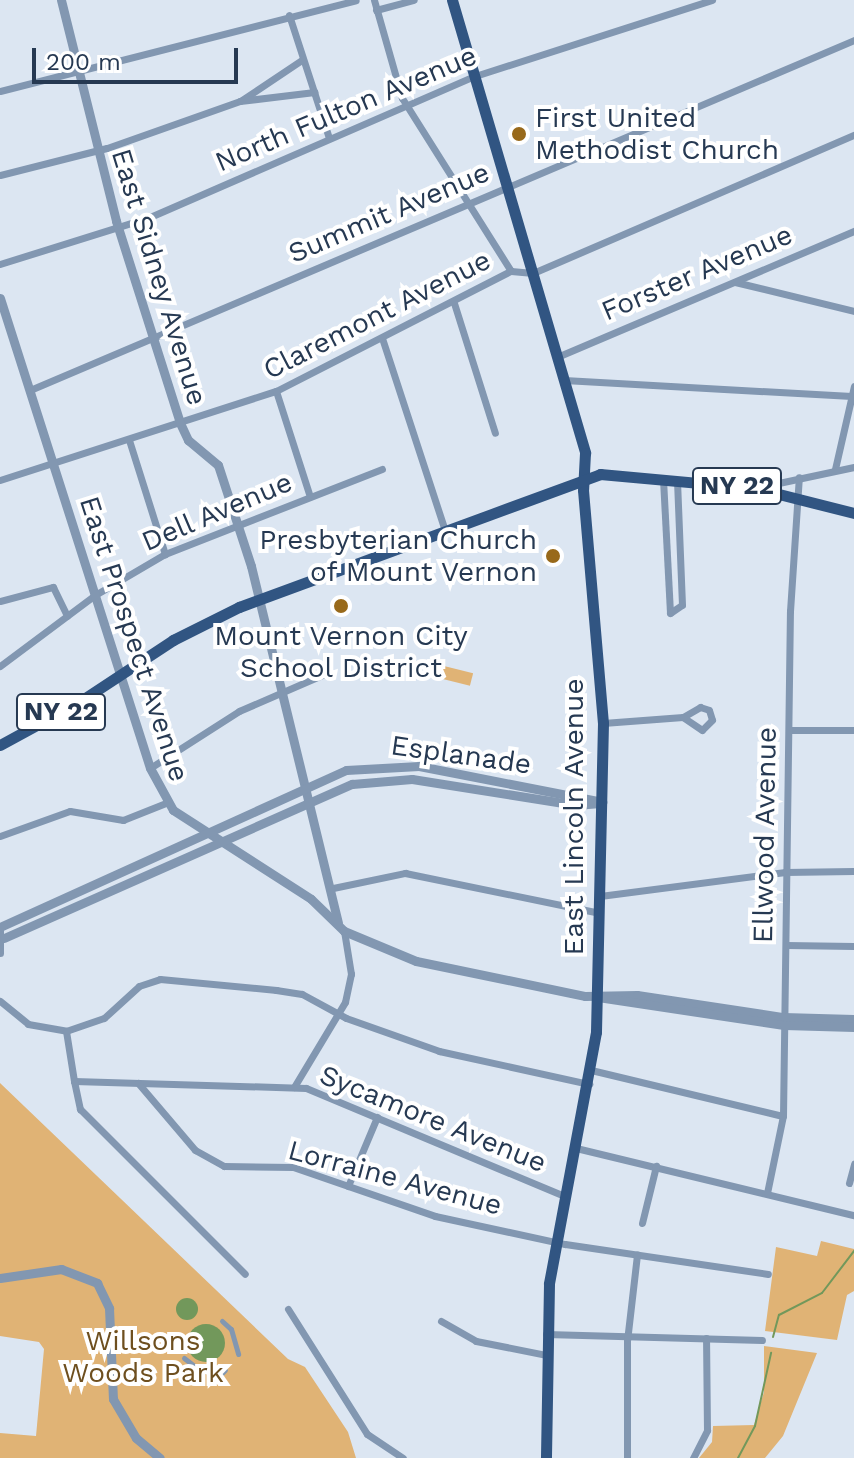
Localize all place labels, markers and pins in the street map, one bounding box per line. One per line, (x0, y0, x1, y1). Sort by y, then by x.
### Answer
place label: First United Methodist Church (535, 101, 779, 167)
marker: First United Methodist Church (510, 125, 528, 143)
place label: Presbyterian Church of Mount Vernon (259, 523, 537, 589)
marker: Presbyterian Church of Mount Vernon (544, 547, 562, 565)
marker: Mount Vernon City School District (332, 597, 350, 615)
place label: Mount Vernon City School District (214, 619, 468, 685)

